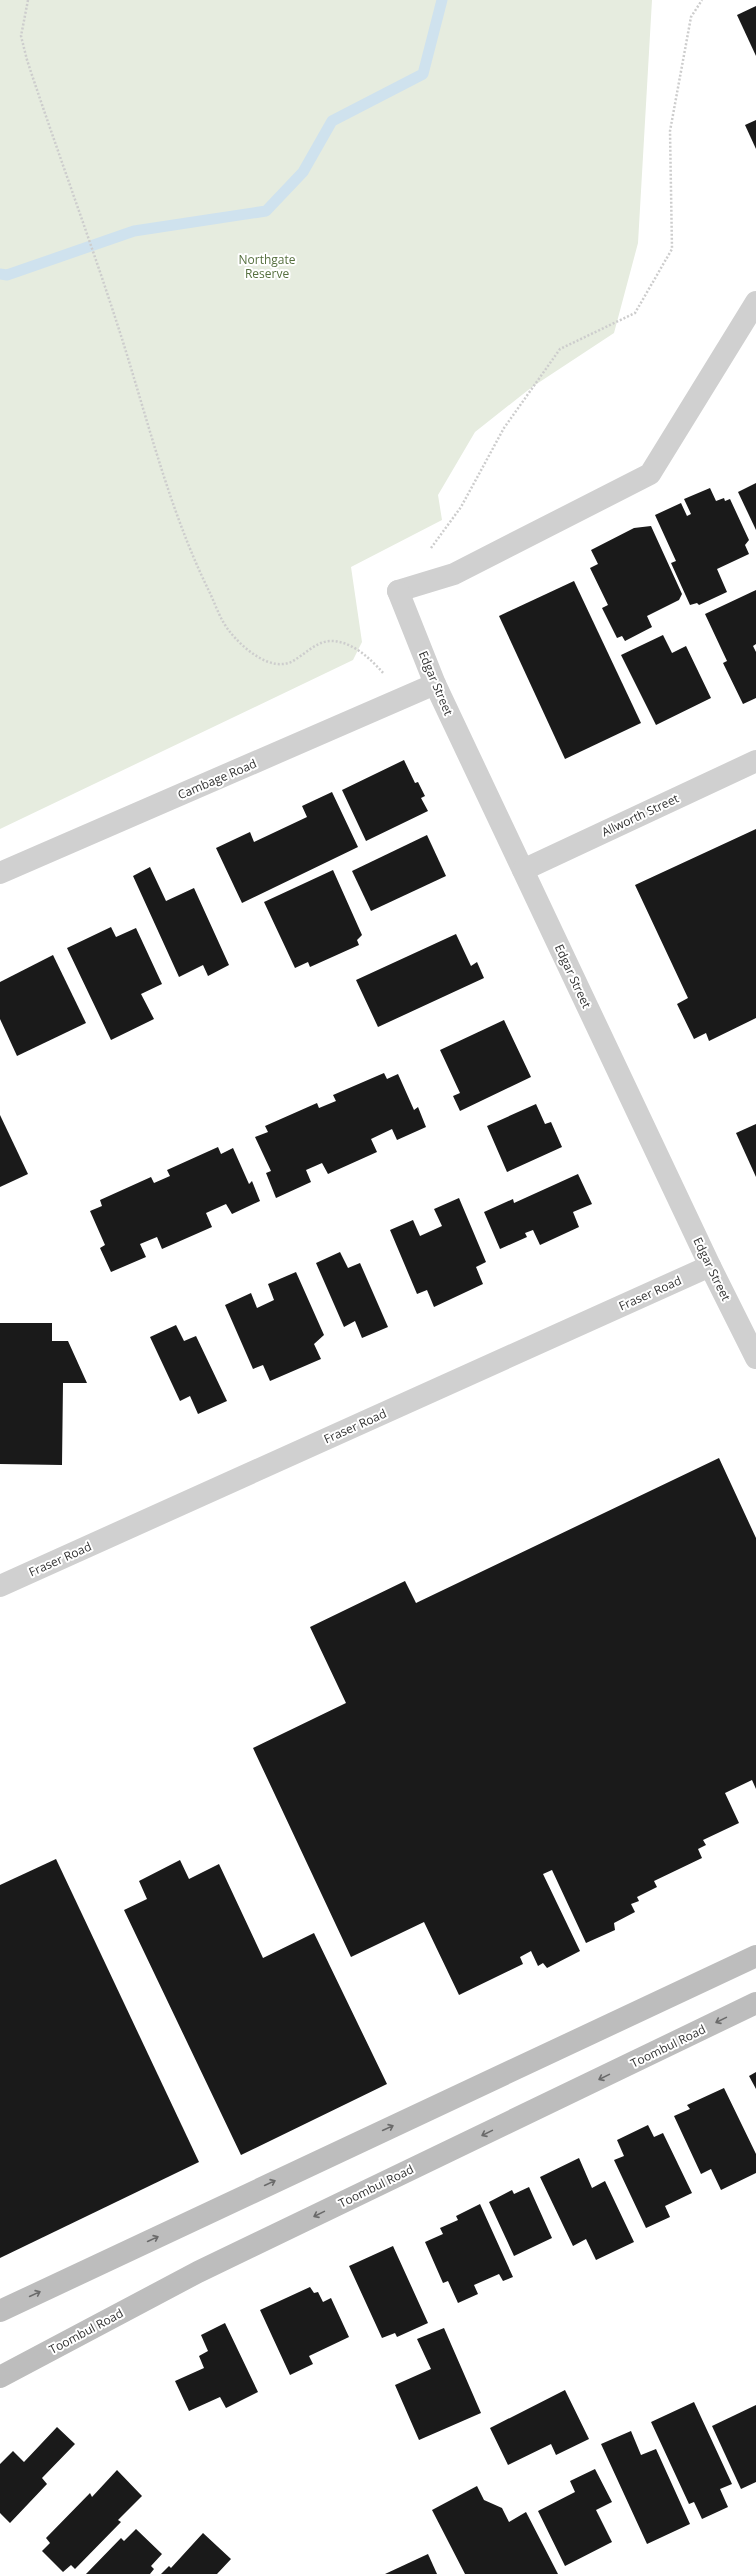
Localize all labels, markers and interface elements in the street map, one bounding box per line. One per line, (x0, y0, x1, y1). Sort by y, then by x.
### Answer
park label: Northgate Reserve (239, 251, 296, 282)
street label: Edgar Street (415, 648, 457, 718)
street label: Cambage Road (175, 755, 259, 803)
street label: Allworth Street (599, 790, 681, 840)
street label: Edgar Street (551, 941, 595, 1011)
street label: Edgar Street (689, 1234, 735, 1304)
street label: Fraser Road (616, 1272, 684, 1314)
street label: Fraser Road (321, 1405, 389, 1447)
street label: Fraser Road (26, 1538, 94, 1580)
one-way arrow (715, 2017, 727, 2024)
street label: Toombul Road (628, 2020, 708, 2072)
one-way arrow (598, 2074, 610, 2081)
one-way arrow (382, 2124, 394, 2131)
one-way arrow (481, 2130, 493, 2137)
street label: Toombul Road (336, 2160, 416, 2212)
one-way arrow (264, 2179, 276, 2186)
one-way arrow (313, 2211, 325, 2218)
one-way arrow (146, 2235, 158, 2242)
one-way arrow (29, 2290, 41, 2297)
street label: Toombul Road (46, 2304, 126, 2358)

